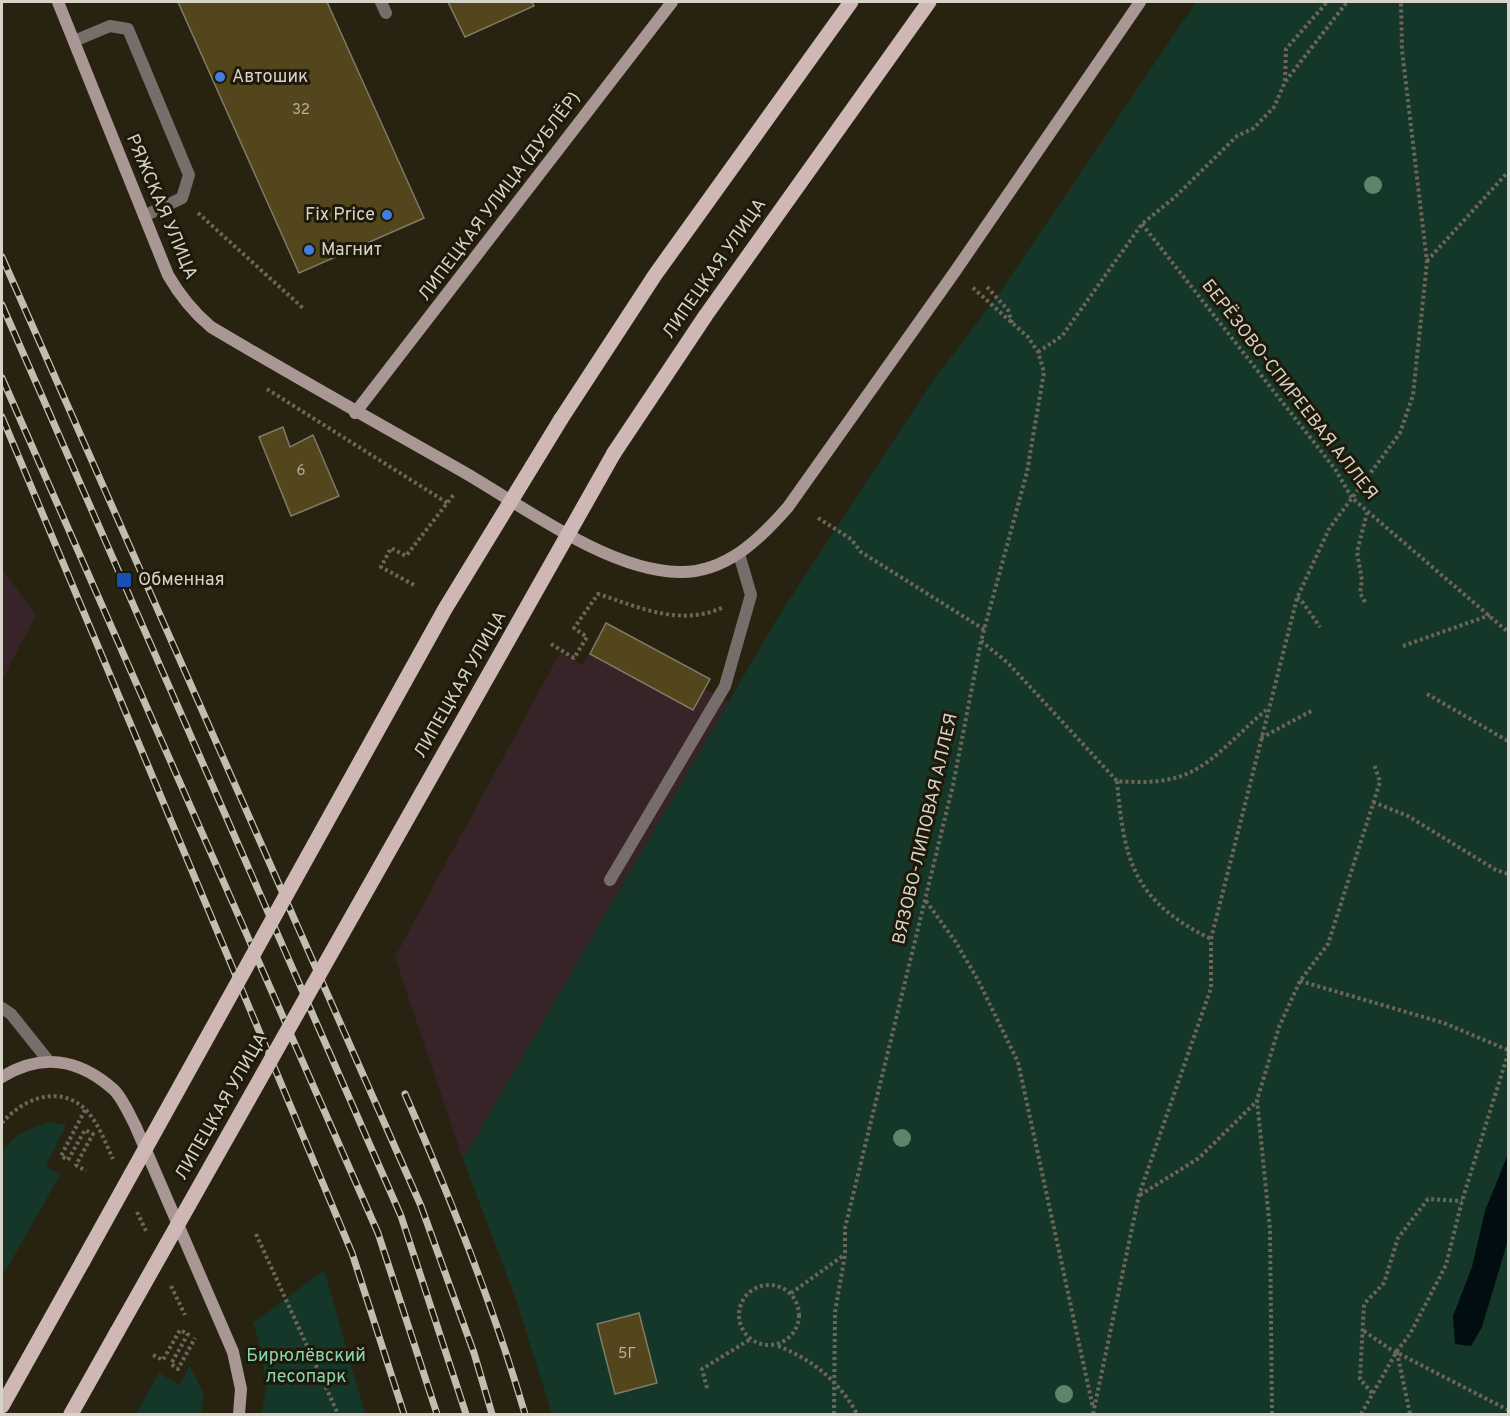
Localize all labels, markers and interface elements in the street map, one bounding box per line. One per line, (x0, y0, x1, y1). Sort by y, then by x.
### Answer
place label: Автошик (232, 66, 308, 89)
marker: Автошик (213, 70, 227, 84)
street label: ЛИПЕЦКАЯ УЛИЦА (ДУБЛЁР) (412, 87, 586, 306)
house number: 32 (292, 101, 310, 120)
street label: РЯЖСКАЯ УЛИЦА (120, 131, 202, 283)
street label: ЛИПЕЦКАЯ УЛИЦА (658, 194, 772, 344)
place label: Fix Price (305, 204, 375, 227)
marker: Fix Price (380, 208, 394, 222)
place label: Магнит (321, 239, 382, 262)
marker: Магнит (302, 243, 316, 257)
street label: БЕРЁЗОВО-СПИРЕЕВАЯ АЛЛЕЯ (1196, 274, 1384, 505)
house number: 6 (297, 462, 306, 481)
place label: Обменная (138, 569, 225, 592)
marker: Обменная (115, 571, 133, 589)
street label: ЛИПЕЦКАЯ УЛИЦА (409, 607, 513, 763)
street label: ВЯЗОВО-ЛИПОВАЯ АЛЛЕЯ (888, 711, 964, 947)
street label: ЛИПЕЦКАЯ УЛИЦА (170, 1029, 274, 1185)
park label: Бирюлёвский лесопарк (246, 1345, 366, 1389)
house number: 5Г (618, 1345, 636, 1364)

